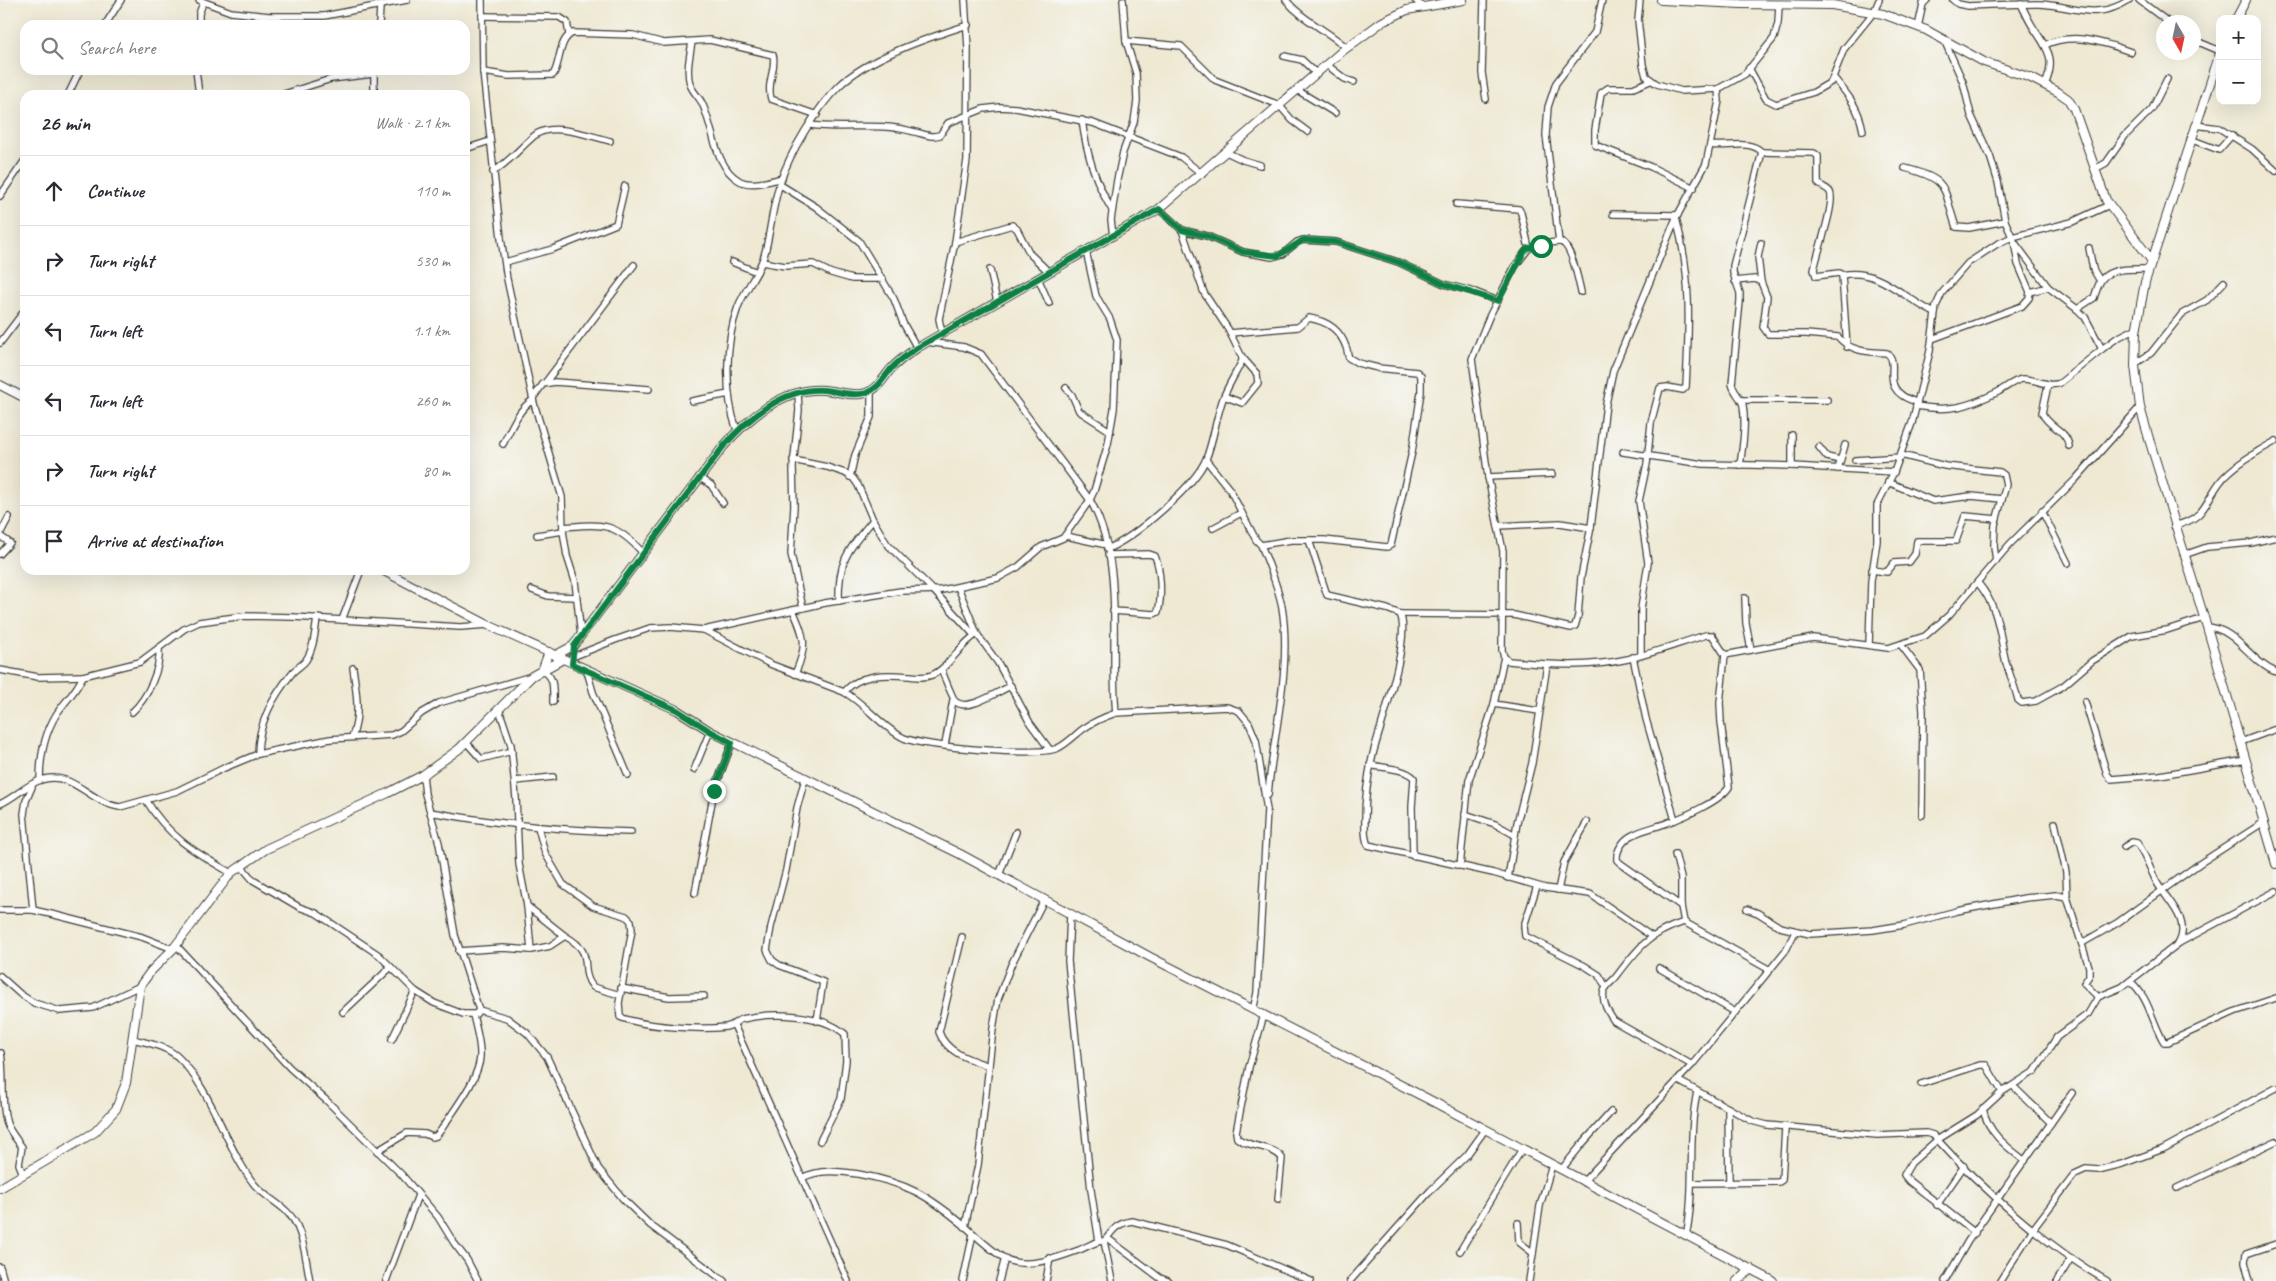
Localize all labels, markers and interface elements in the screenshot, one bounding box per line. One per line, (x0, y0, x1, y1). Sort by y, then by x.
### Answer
north arrow (2156, 15, 2201, 60)
map controls (2216, 15, 2261, 105)
button: + (2216, 15, 2261, 60)
search box (20, 20, 470, 75)
icon: search (38, 34, 66, 62)
text: Search here (78, 36, 155, 60)
button: − (2216, 60, 2261, 105)
text: 26 min (40, 110, 90, 136)
text: Walk · 2.1 km (375, 113, 450, 133)
icon: ahead (40, 177, 68, 205)
text: Continue (87, 179, 144, 203)
text: 110 m (416, 181, 450, 201)
route start (1530, 235, 1553, 258)
icon: right (40, 247, 68, 275)
text: Turn right (87, 249, 154, 273)
text: 530 m (416, 251, 450, 271)
icon: left (40, 317, 68, 345)
text: Turn left (87, 319, 142, 343)
text: 1.1 km (413, 321, 450, 341)
icon: left (40, 387, 68, 415)
text: Turn left (87, 389, 142, 413)
text: 260 m (416, 391, 450, 411)
icon: right (40, 457, 68, 485)
text: Turn right (87, 459, 154, 483)
text: 80 m (423, 461, 450, 481)
icon: arrive (40, 527, 68, 555)
text: Arrive at destination (87, 529, 223, 553)
route end (703, 780, 726, 803)

